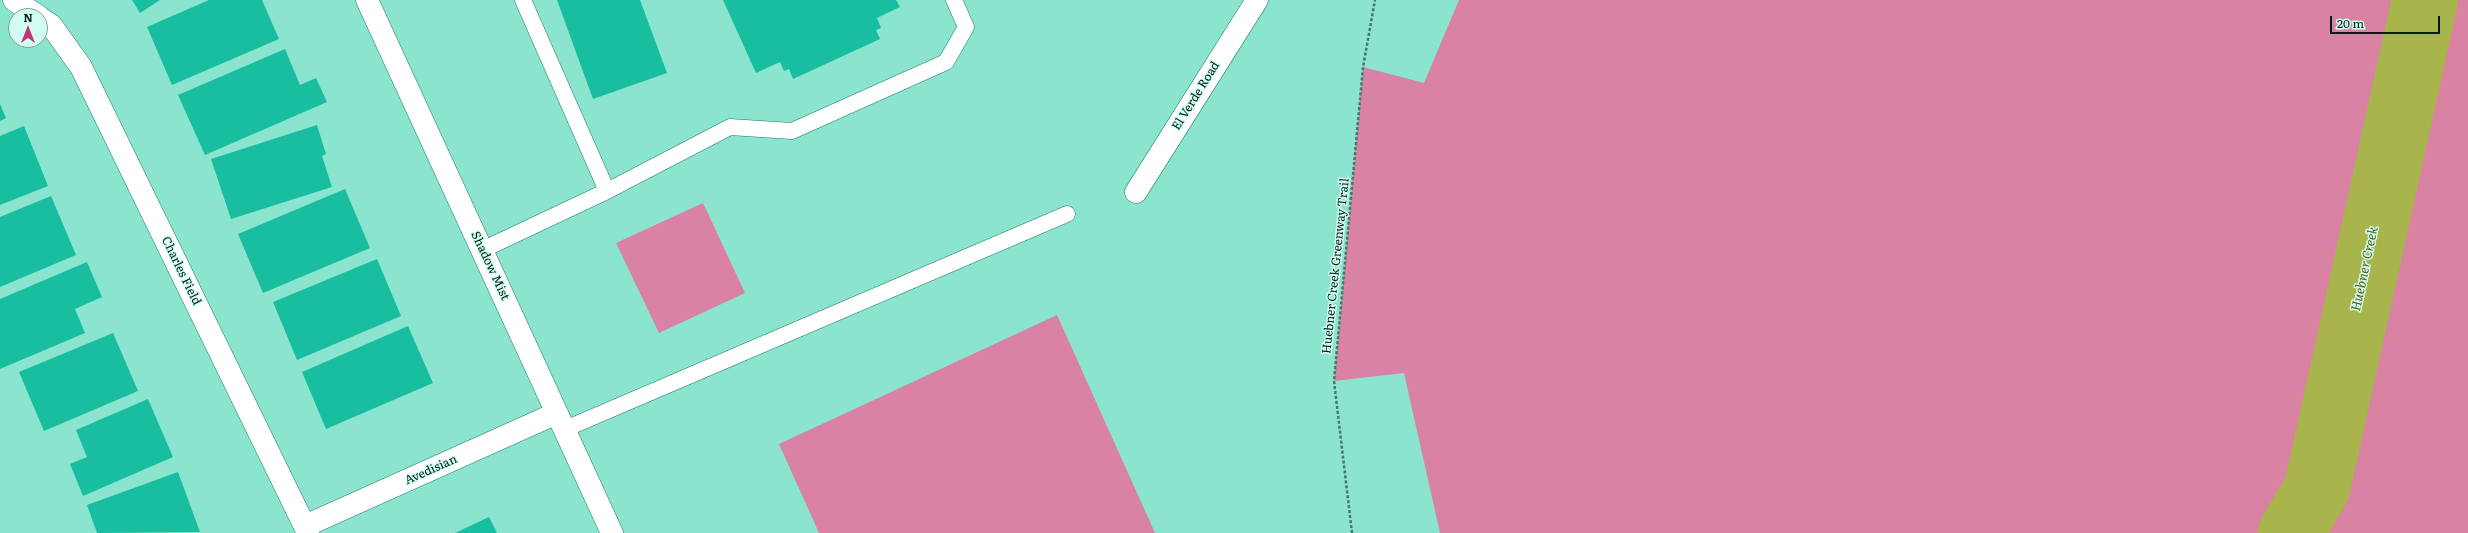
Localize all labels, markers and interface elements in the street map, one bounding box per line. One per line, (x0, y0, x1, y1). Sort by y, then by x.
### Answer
north arrow (8, 8, 48, 48)
scale bar (2332, 8, 2442, 34)
text: N (23, 9, 33, 25)
text: 20 m (2337, 14, 2364, 32)
street label: El Verde Road (1169, 59, 1223, 133)
street label: Huebner Creek Greenway Trail (1320, 177, 1352, 355)
water label: Huebner Creek (2348, 225, 2382, 313)
street label: Shadow Mist (468, 229, 512, 303)
street label: Charles Field (158, 234, 204, 308)
street label: Avedisian (403, 452, 459, 488)

